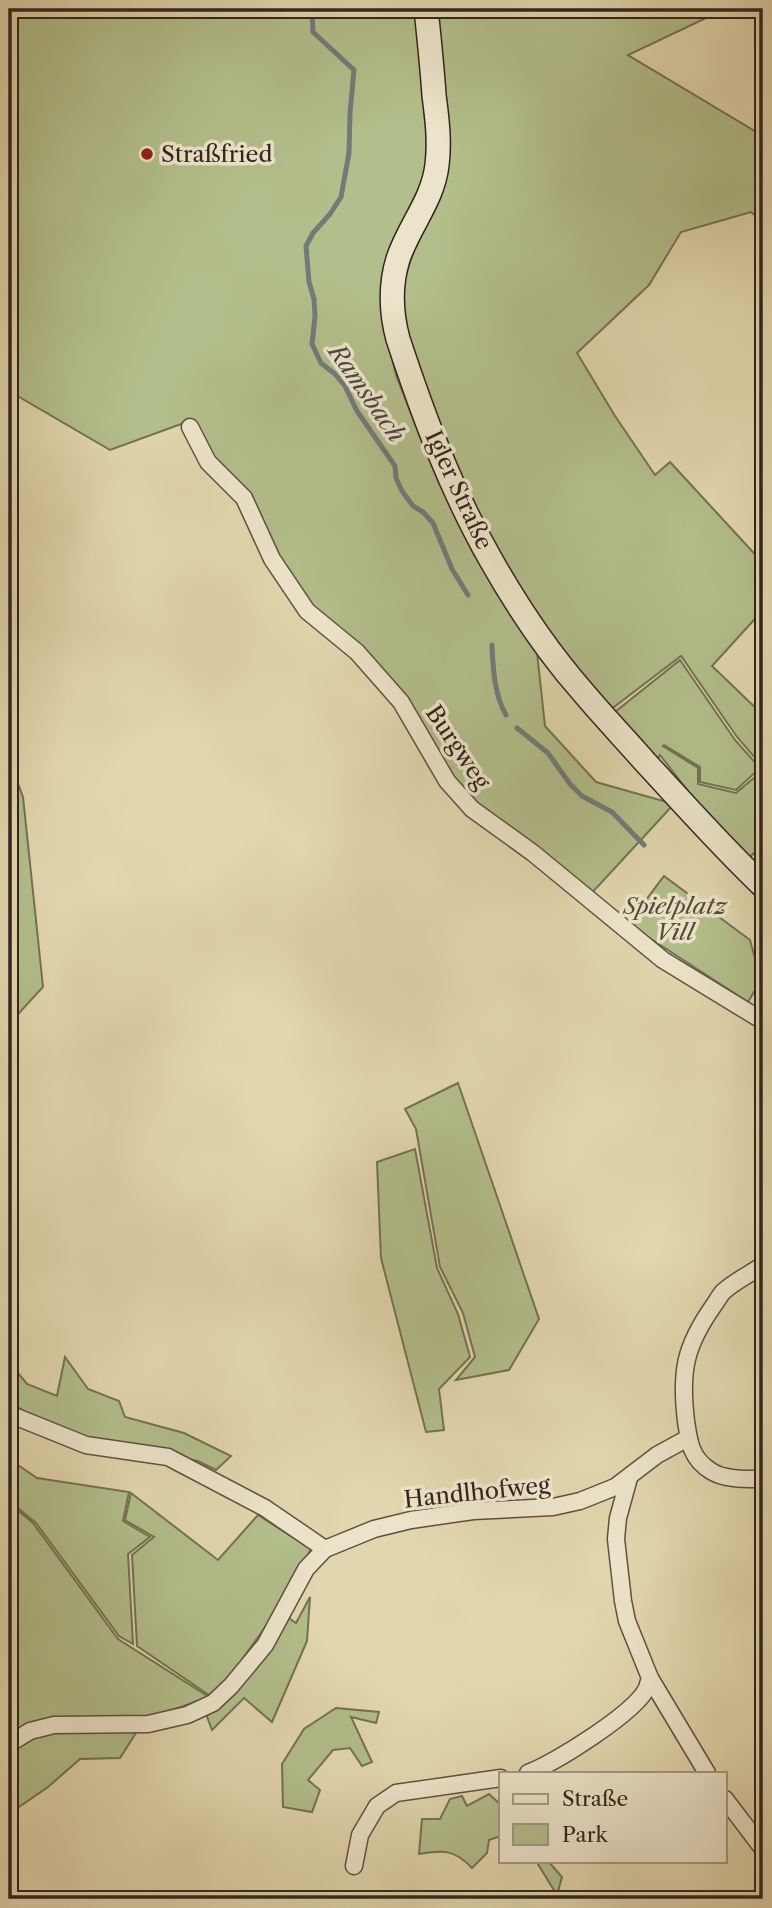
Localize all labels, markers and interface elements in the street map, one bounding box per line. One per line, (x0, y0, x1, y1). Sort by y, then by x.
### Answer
place label: Straßfried (161, 140, 272, 168)
marker: Straßfried (139, 146, 155, 162)
water label: Ramsbach (322, 337, 411, 448)
street label: Igler Straße (419, 426, 499, 554)
street label: Burgweg (420, 700, 497, 795)
park label: Spielplatz Vill (621, 892, 728, 946)
street label: Handlhofweg (402, 1470, 552, 1514)
legend (499, 1772, 726, 1862)
text: Straße (562, 1786, 628, 1811)
text: Park (562, 1822, 608, 1847)

